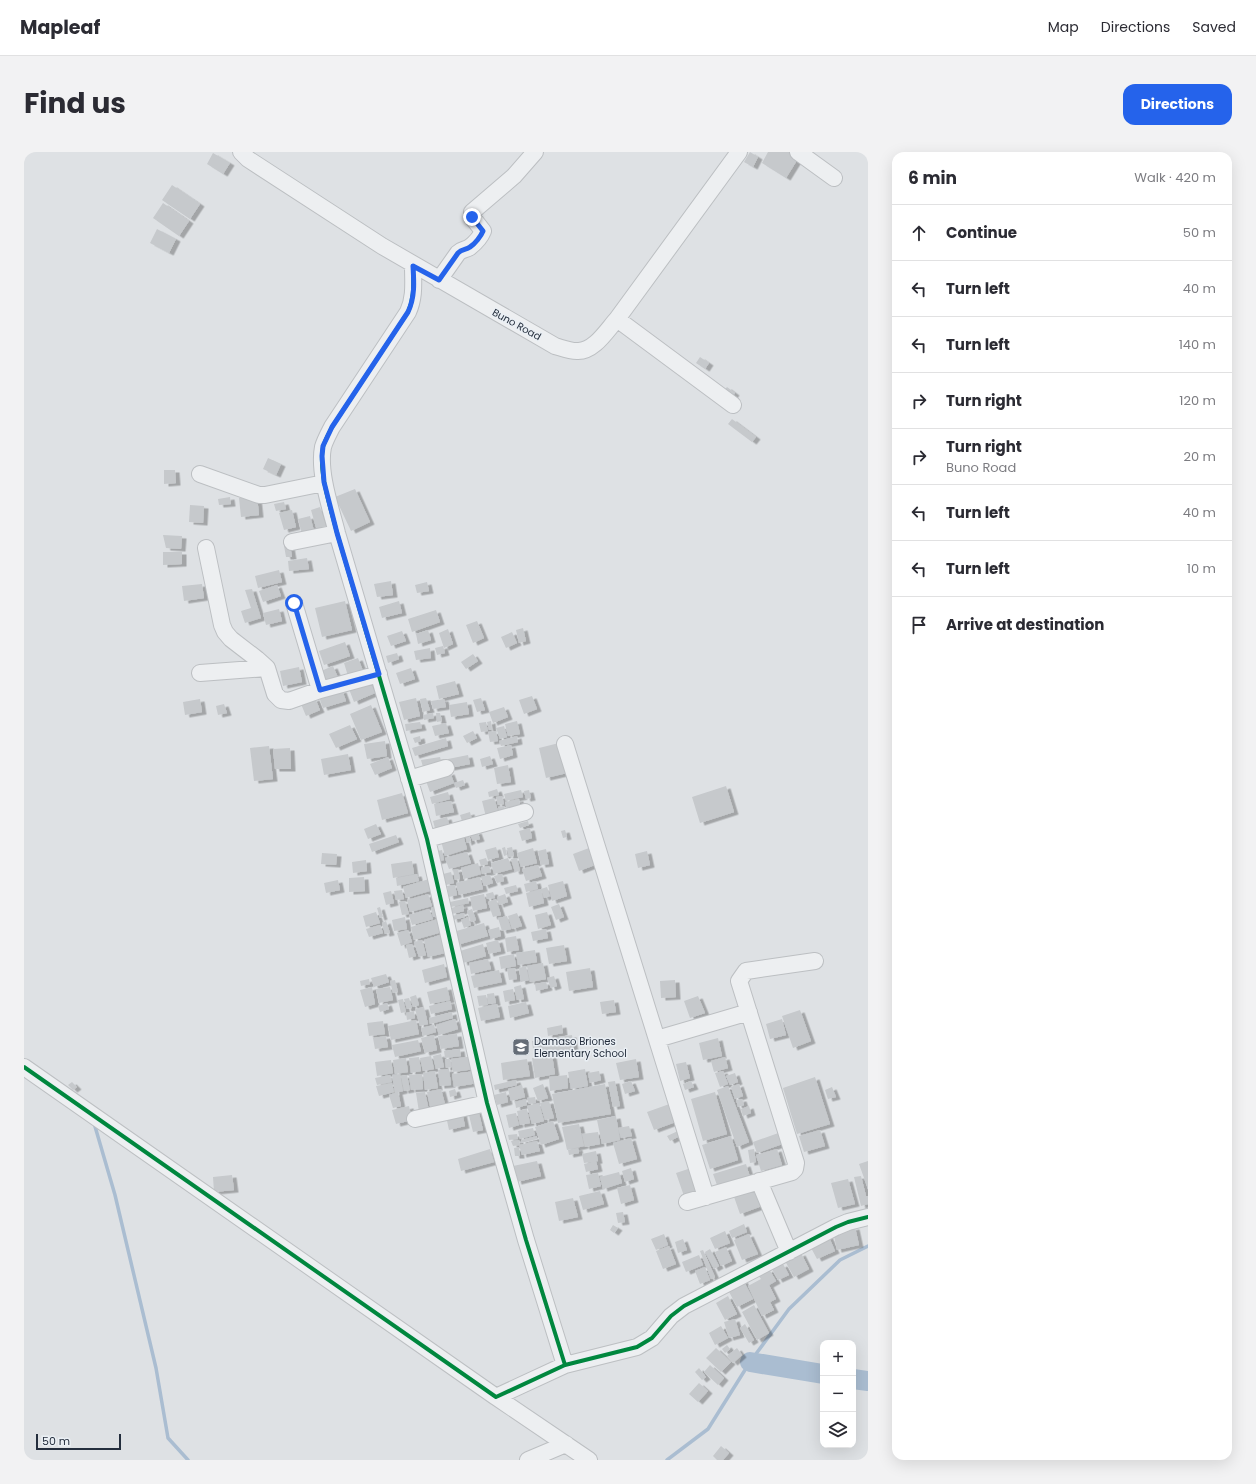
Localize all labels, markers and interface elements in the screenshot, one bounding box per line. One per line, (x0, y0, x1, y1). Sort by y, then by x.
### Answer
text: Mapleaf (20, 14, 100, 41)
text: Map (1048, 17, 1079, 37)
text: Directions (1101, 17, 1170, 37)
text: Saved (1192, 17, 1236, 37)
text: Find us (24, 84, 126, 123)
button: Directions (1123, 84, 1232, 125)
text: 6 min (908, 166, 957, 190)
text: Walk · 420 m (1134, 168, 1216, 187)
route end (463, 208, 481, 226)
icon: ahead (908, 222, 930, 244)
text: Continue (946, 222, 1017, 243)
text: 50 m (1183, 223, 1216, 242)
icon: left (908, 278, 930, 300)
text: Turn left (946, 278, 1010, 299)
text: 40 m (1183, 279, 1216, 298)
street label: Buno Road (490, 305, 544, 344)
icon: left (908, 334, 930, 356)
text: Turn left (946, 334, 1010, 355)
text: 140 m (1179, 335, 1216, 354)
icon: right (908, 390, 930, 412)
text: Turn right (946, 390, 1022, 411)
text: 120 m (1179, 391, 1216, 410)
text: Turn right (946, 436, 1022, 457)
icon: right (908, 446, 930, 468)
text: 20 m (1183, 447, 1216, 466)
text: Buno Road (946, 458, 1016, 477)
icon: left (908, 502, 930, 524)
text: Turn left (946, 502, 1010, 523)
text: 40 m (1183, 503, 1216, 522)
icon: left (908, 558, 930, 580)
text: Turn left (946, 558, 1010, 579)
text: 10 m (1187, 559, 1216, 578)
route start (285, 594, 303, 612)
icon: arrive (908, 614, 930, 636)
text: Arrive at destination (946, 614, 1104, 635)
place label: Damaso Briones Elementary School (534, 1034, 627, 1061)
school or university icon: Damaso Briones Elementary School (511, 1037, 531, 1057)
map controls (820, 1340, 856, 1448)
button: + (820, 1340, 856, 1376)
button: − (820, 1376, 856, 1412)
button: layers (820, 1412, 856, 1448)
scale bar (36, 1432, 121, 1451)
text: 50 m (42, 1433, 70, 1449)

